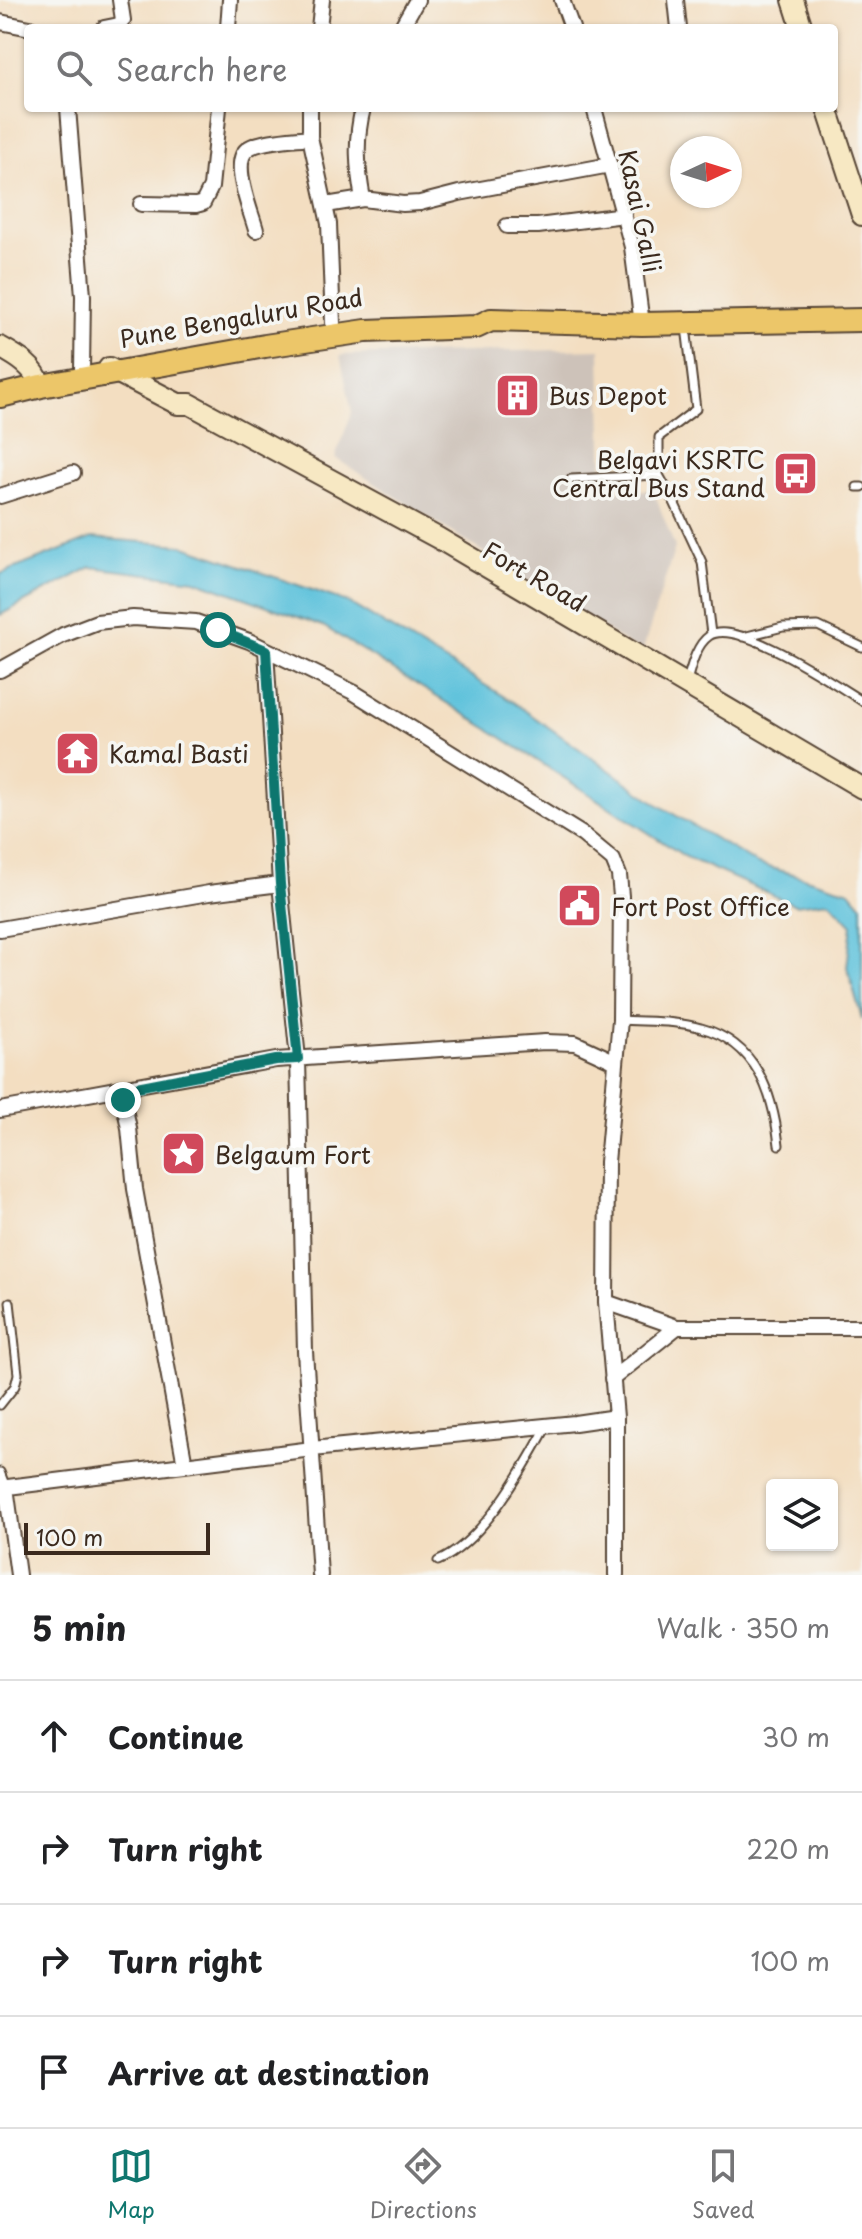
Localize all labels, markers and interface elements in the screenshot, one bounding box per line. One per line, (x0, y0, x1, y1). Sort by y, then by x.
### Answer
search box (24, 24, 838, 112)
icon: search (52, 46, 96, 90)
text: Search here (116, 46, 288, 91)
north arrow (670, 136, 742, 208)
street label: Kasai Galli (610, 146, 672, 276)
street label: Pune Bengaluru Road (117, 278, 365, 356)
building icon: Bus Depot (493, 371, 541, 419)
place label: Bus Depot (548, 377, 667, 413)
place label: Belgavi KSRTC Central Bus Stand (552, 441, 765, 505)
bus stop icon: Belgavi KSRTC Central Bus Stand (772, 449, 820, 497)
street label: Fort Road (477, 532, 593, 620)
route start (200, 612, 236, 648)
temple icon: Kamal Basti (54, 729, 102, 777)
place label: Kamal Basti (109, 735, 249, 771)
public building icon: Fort Post Office (556, 882, 604, 930)
place label: Fort Post Office (611, 888, 790, 924)
route end (105, 1082, 141, 1118)
place icon: Belgaum Fort (160, 1130, 208, 1178)
place label: Belgaum Fort (215, 1136, 371, 1172)
map controls (766, 1479, 838, 1551)
button: layers (766, 1479, 838, 1551)
scale bar (24, 1519, 210, 1555)
text: 100 m (36, 1520, 103, 1553)
text: 5 min (32, 1601, 126, 1653)
text: Walk · 350 m (657, 1608, 830, 1647)
icon: ahead (32, 1714, 76, 1758)
text: Continue (108, 1714, 243, 1759)
text: 30 m (762, 1717, 830, 1756)
icon: right (32, 1826, 76, 1870)
text: Turn right (108, 1826, 263, 1871)
text: 220 m (746, 1829, 830, 1868)
icon: right (32, 1938, 76, 1982)
text: Turn right (108, 1938, 263, 1983)
text: 100 m (750, 1941, 830, 1980)
icon: arrive (32, 2050, 76, 2094)
text: Arrive at destination (108, 2050, 430, 2095)
tab: Map (108, 2144, 155, 2225)
tab: Directions (370, 2144, 477, 2225)
tab: Saved (692, 2144, 754, 2225)

